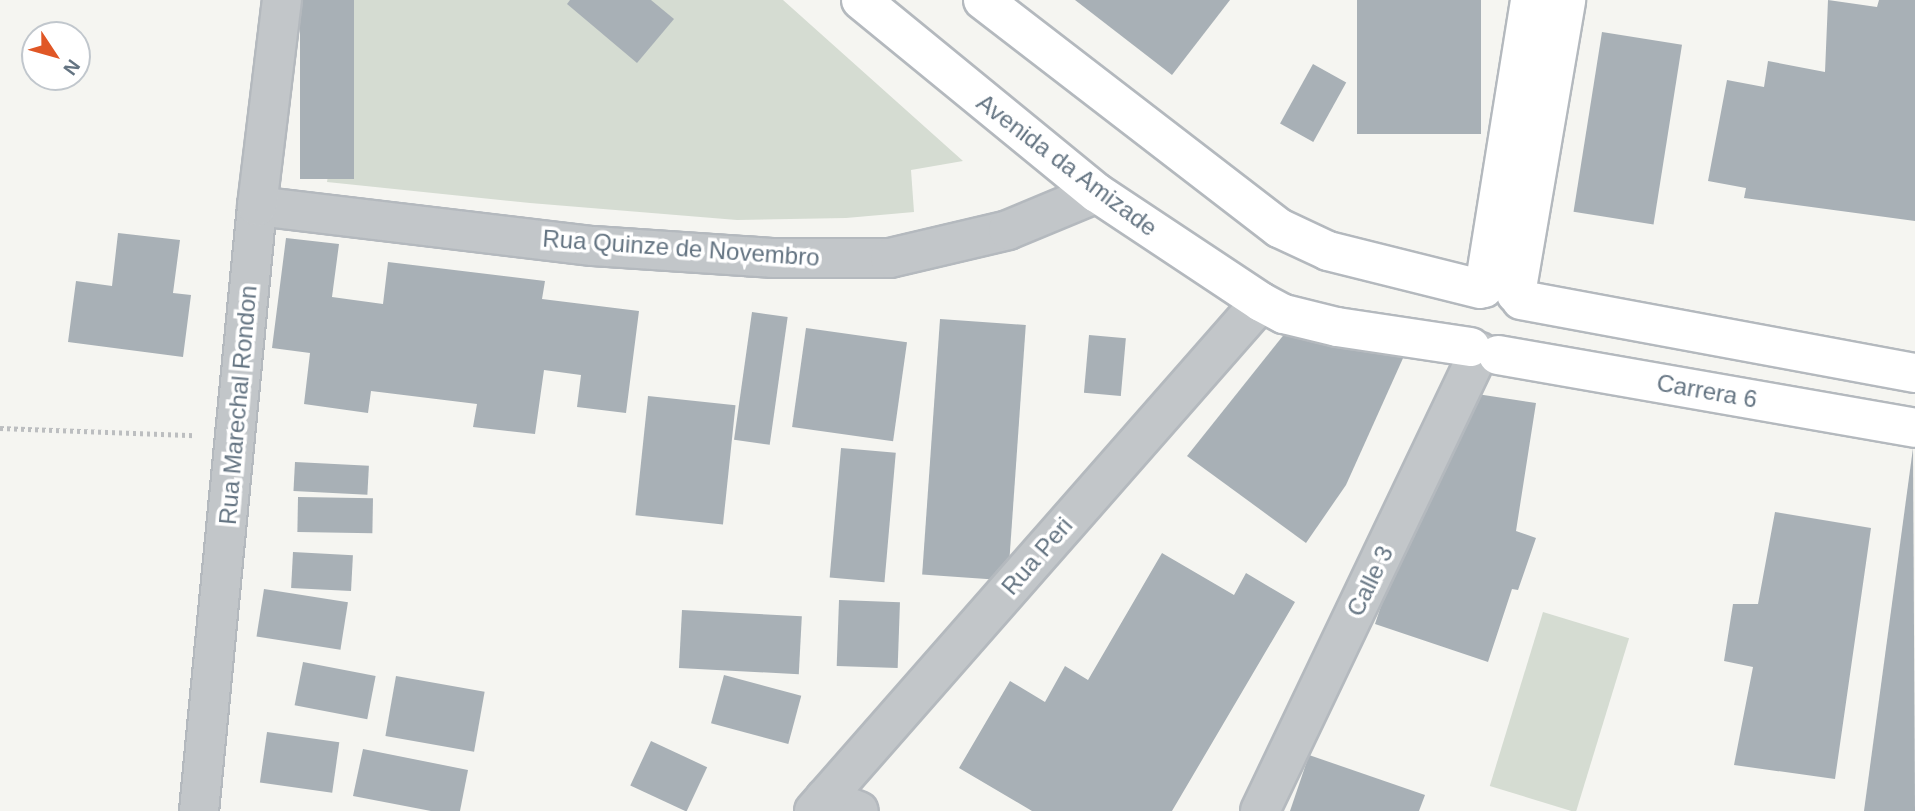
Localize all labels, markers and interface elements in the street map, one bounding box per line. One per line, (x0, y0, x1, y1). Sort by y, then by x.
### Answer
north arrow (21, 21, 91, 91)
text: N (59, 56, 84, 79)
street label: Avenida da Amizade (971, 87, 1163, 243)
street label: Rua Quinze de Novembro (542, 224, 820, 272)
street label: Rua Marechal Rondon (213, 284, 263, 526)
street label: Carrera 6 (1655, 368, 1759, 414)
street label: Rua Peri (996, 511, 1078, 601)
street label: Calle 3 (1341, 541, 1399, 621)

